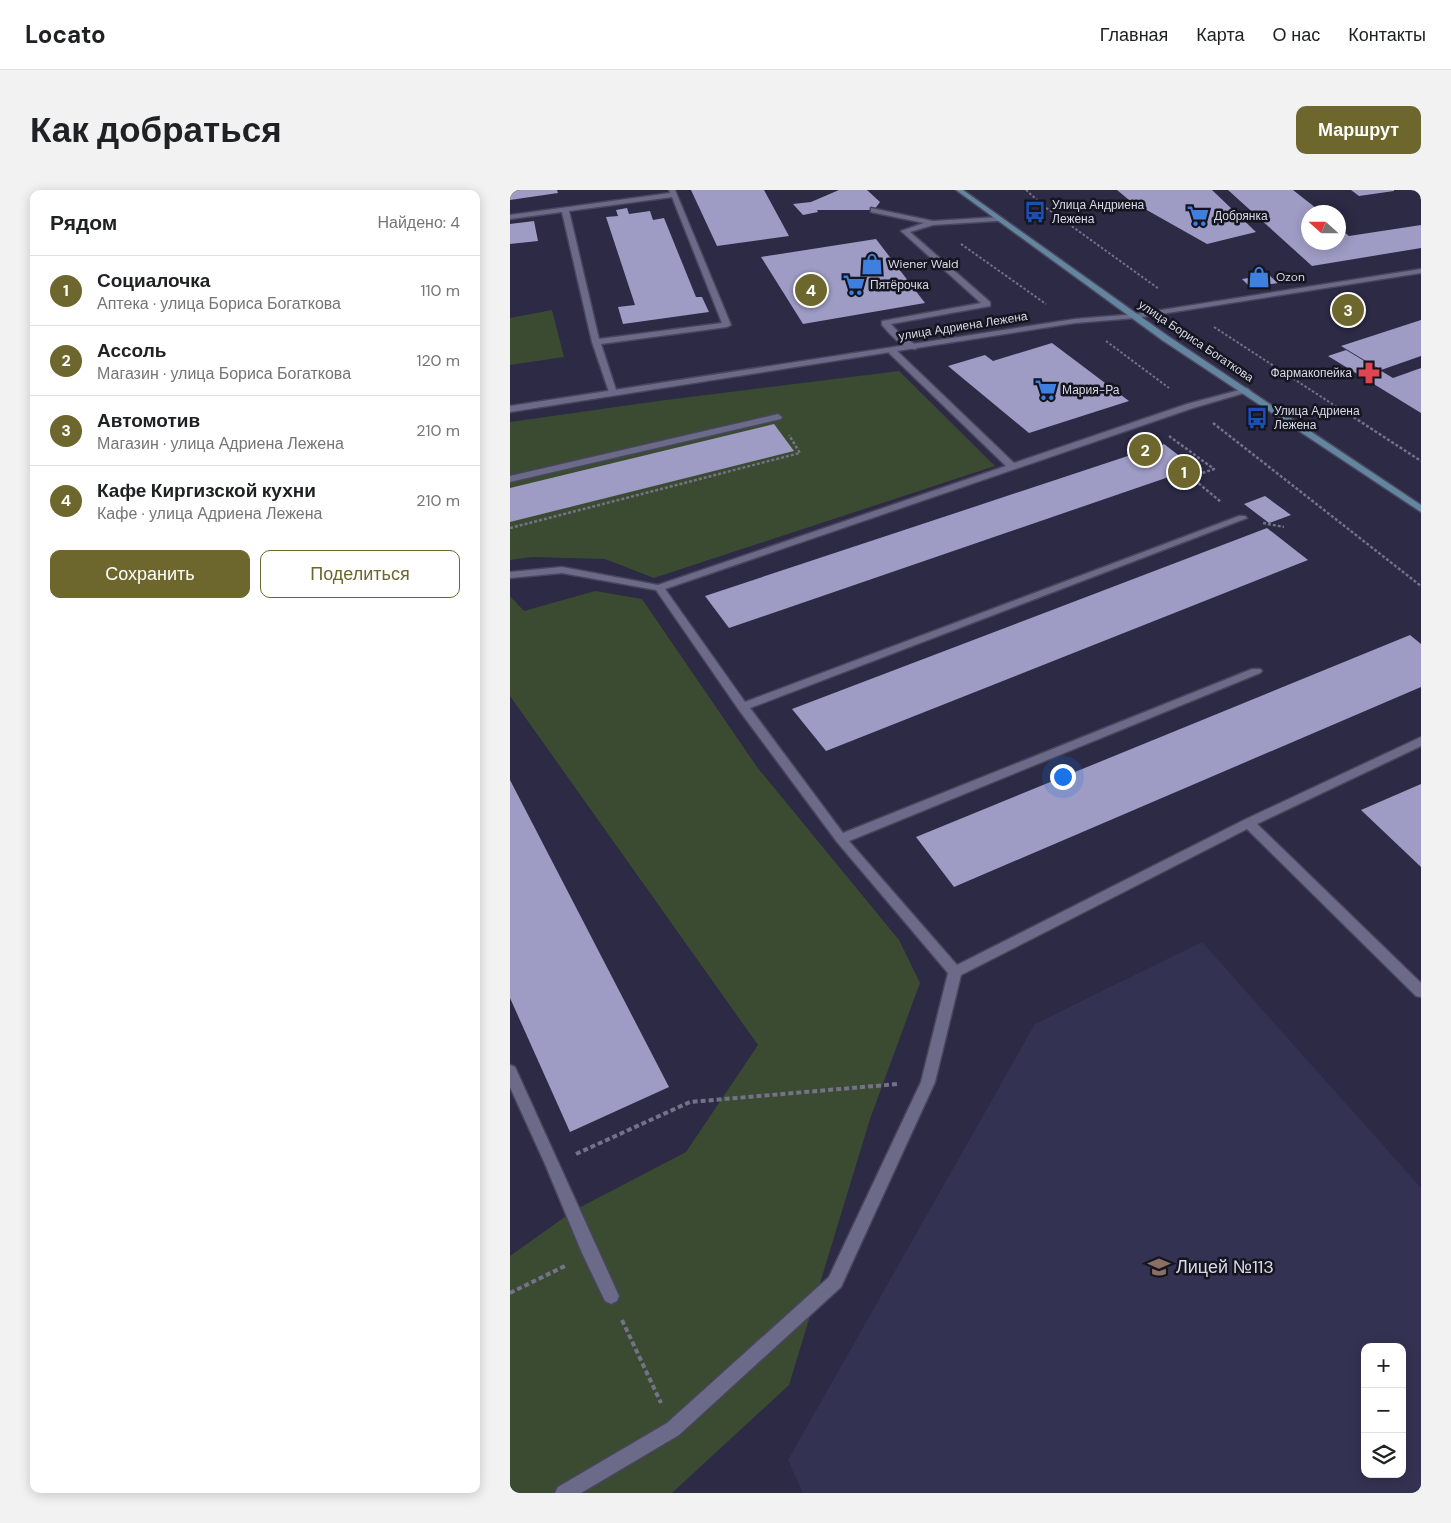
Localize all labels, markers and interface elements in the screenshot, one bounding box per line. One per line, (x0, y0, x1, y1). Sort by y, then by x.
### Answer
text: Locato (25, 19, 106, 50)
text: Главная (1100, 23, 1168, 47)
text: Карта (1196, 23, 1245, 47)
text: О нас (1273, 23, 1320, 47)
text: Контакты (1348, 23, 1426, 47)
button: Маршрут (1296, 106, 1421, 154)
text: Как добраться (30, 107, 282, 153)
place label: Улица Андриена Лежена (1052, 197, 1145, 227)
bus stop icon: Улица Андриена Лежена (1022, 199, 1048, 225)
supermarket icon: Добрянка (1185, 203, 1211, 229)
north arrow (1301, 205, 1346, 250)
place label: Добрянка (1214, 208, 1268, 224)
text: Рядом (50, 209, 117, 237)
text: Найдено: 4 (377, 212, 460, 233)
shop icon: Wiener Wald (859, 251, 885, 277)
place label: Wiener Wald (888, 256, 958, 272)
shop icon: Ozon (1246, 264, 1272, 290)
text: Социалочка (97, 268, 210, 293)
place label: Ozon (1276, 269, 1305, 285)
pin: 4 (795, 271, 827, 309)
supermarket icon: Пятёрочка (841, 272, 867, 298)
place label: Пятёрочка (870, 277, 929, 293)
text: 1 (63, 280, 69, 301)
text: 110 m (421, 280, 460, 301)
pin: 3 (1332, 291, 1364, 329)
text: Аптека · улица Бориса Богаткова (97, 293, 341, 314)
street label: улица Бориса Богаткова (1135, 296, 1257, 386)
street label: улица Адриена Лежена (897, 308, 1029, 344)
text: Ассоль (97, 338, 167, 363)
text: 2 (61, 350, 71, 371)
text: 120 m (416, 350, 460, 371)
pharmacy icon: Фармакопейка (1356, 360, 1382, 386)
text: Магазин · улица Бориса Богаткова (97, 363, 351, 384)
place label: Фармакопейка (1270, 365, 1352, 381)
supermarket icon: Мария-Ра (1033, 377, 1059, 403)
place label: Мария-Ра (1062, 382, 1120, 398)
place label: Улица Адриена Лежена (1274, 403, 1360, 433)
bus stop icon: Улица Адриена Лежена (1244, 405, 1270, 431)
text: Автомотив (97, 408, 200, 433)
text: 3 (61, 420, 71, 441)
text: 210 m (416, 420, 460, 441)
pin: 2 (1129, 431, 1161, 469)
text: Магазин · улица Адриена Лежена (97, 433, 344, 454)
pin: 1 (1168, 453, 1200, 491)
text: Кафе Киргизской кухни (97, 478, 316, 503)
text: 4 (61, 490, 71, 511)
text: 210 m (416, 490, 460, 511)
text: Кафе · улица Адриена Лежена (97, 503, 323, 524)
button: Сохранить (50, 550, 250, 598)
button: Поделиться (260, 550, 460, 598)
your location (1050, 764, 1076, 790)
school or university icon: Лицей №113 (1146, 1254, 1172, 1280)
place label: Лицей №113 (1176, 1255, 1274, 1279)
map controls (1361, 1343, 1406, 1478)
button: + (1361, 1343, 1406, 1388)
button: − (1361, 1388, 1406, 1433)
button: layers (1361, 1433, 1406, 1478)

